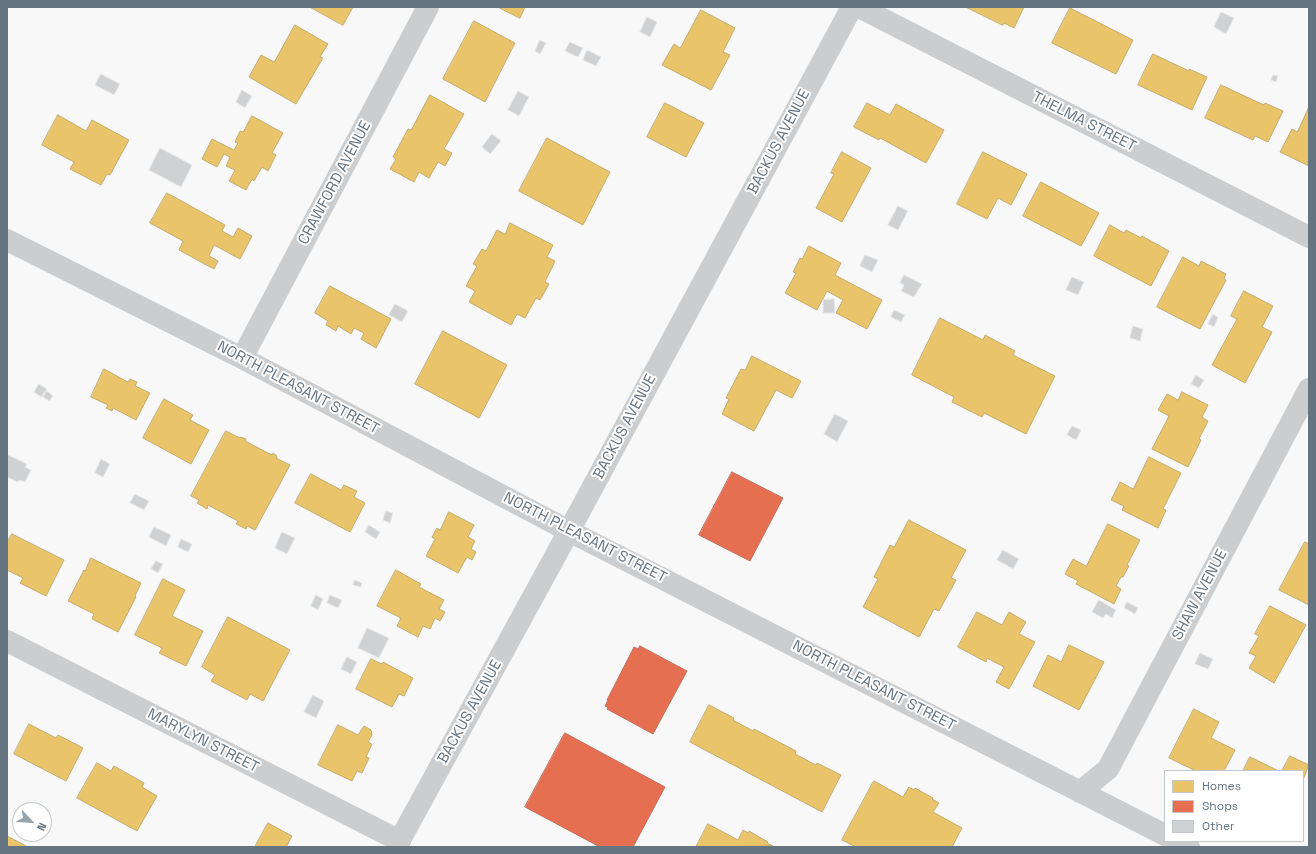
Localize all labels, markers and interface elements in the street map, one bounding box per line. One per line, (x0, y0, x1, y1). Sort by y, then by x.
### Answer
street label: BACKUS AVENUE (744, 87, 814, 197)
street label: THELMA STREET (1029, 88, 1139, 156)
street label: CRAWFORD AVENUE (295, 118, 375, 248)
street label: NORTH PLEASANT STREET (214, 338, 382, 438)
street label: BACKUS AVENUE (590, 372, 660, 482)
street label: NORTH PLEASANT STREET (500, 489, 670, 587)
street label: SHAW AVENUE (1169, 547, 1231, 643)
street label: NORTH PLEASANT STREET (789, 637, 959, 735)
street label: BACKUS AVENUE (434, 657, 506, 767)
street label: MARYLYN STREET (144, 705, 262, 777)
legend (1164, 770, 1304, 842)
text: Homes (1202, 778, 1241, 794)
text: Shops (1202, 798, 1238, 814)
north arrow (12, 802, 52, 842)
text: Other (1202, 818, 1235, 834)
text: N (34, 820, 50, 833)

